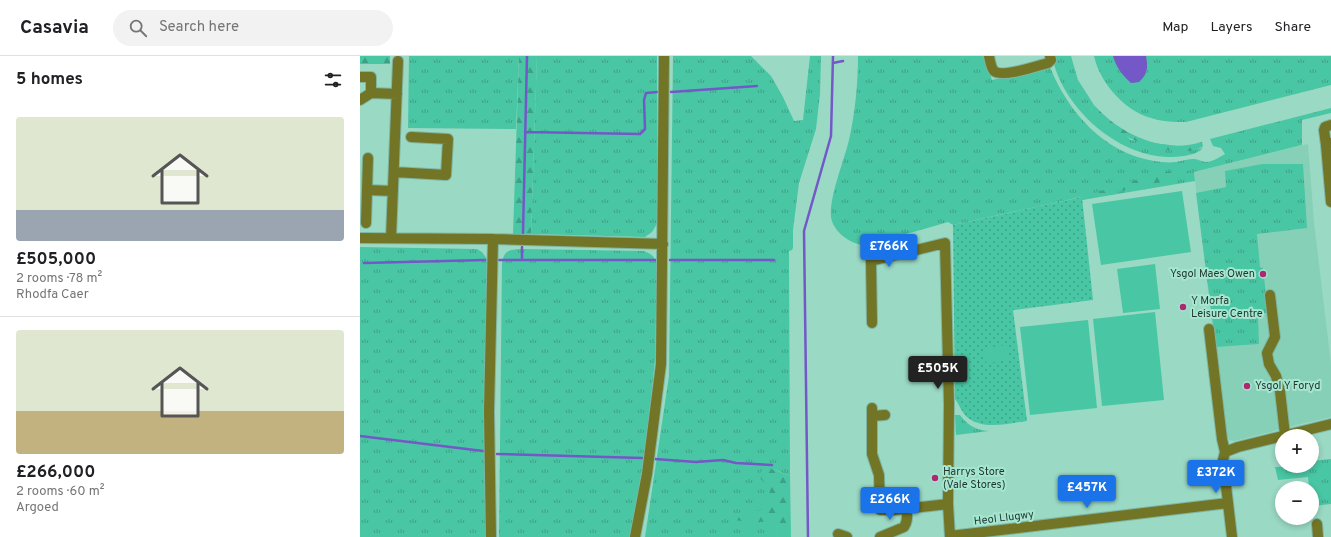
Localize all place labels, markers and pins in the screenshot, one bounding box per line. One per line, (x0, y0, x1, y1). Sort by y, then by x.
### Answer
pin: £766K (861, 234, 917, 268)
place label: Ysgol Maes Owen (1170, 267, 1255, 281)
marker: Ysgol Maes Owen (1258, 269, 1268, 279)
place label: Y Morfa Leisure Centre (1191, 294, 1263, 321)
marker: Y Morfa Leisure Centre (1178, 302, 1188, 312)
pin: £505K (910, 356, 966, 390)
place label: Ysgol Y Foryd (1255, 379, 1321, 393)
marker: Ysgol Y Foryd (1242, 381, 1252, 391)
pin: £372K (1188, 460, 1244, 494)
place label: Harrys Store (Vale Stores) (943, 465, 1006, 492)
marker: Harrys Store (Vale Stores) (930, 473, 940, 483)
pin: £457K (1059, 475, 1115, 509)
pin: £266K (862, 487, 918, 521)

